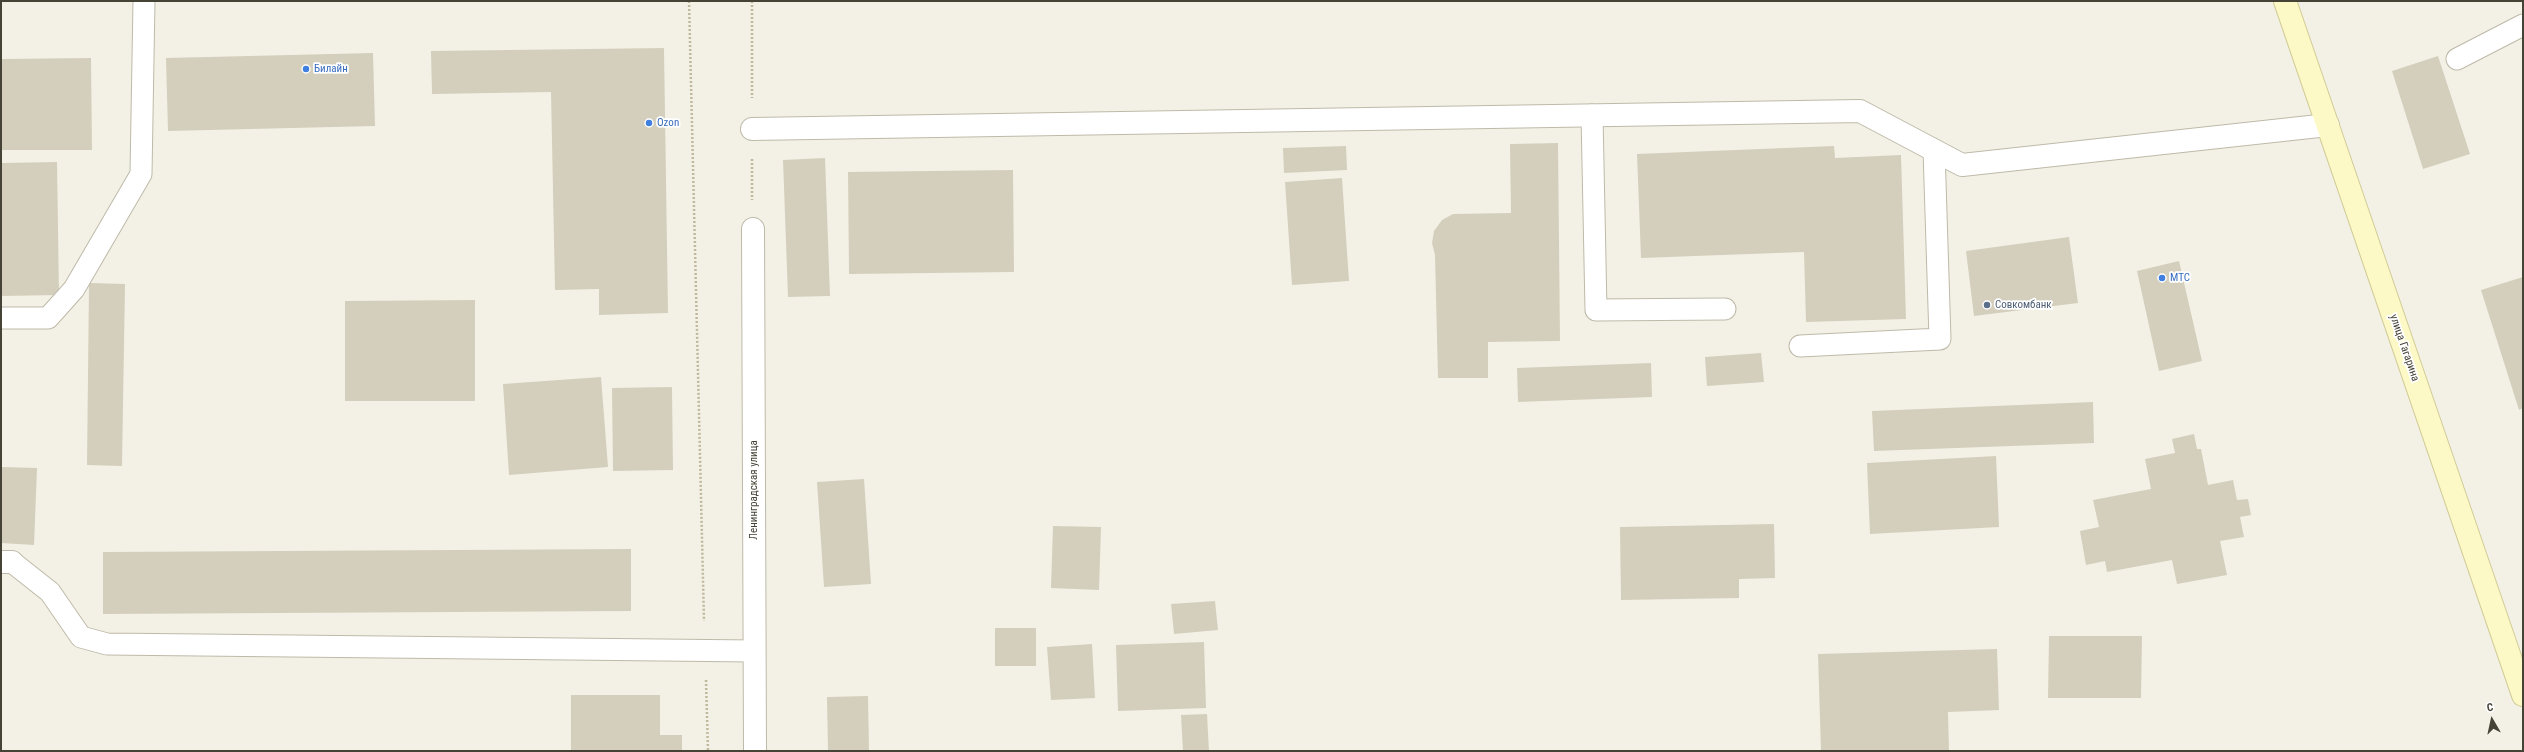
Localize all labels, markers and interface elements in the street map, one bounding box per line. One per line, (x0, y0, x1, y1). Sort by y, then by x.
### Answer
place label: Билайн (314, 62, 348, 76)
marker: Билайн (301, 64, 311, 74)
place label: Ozon (657, 116, 679, 130)
marker: Ozon (644, 118, 654, 128)
place label: МТС (2170, 271, 2190, 285)
marker: МТС (2157, 273, 2167, 283)
place label: Совкомбанк (1995, 298, 2052, 312)
marker: Совкомбанк (1982, 300, 1992, 310)
street label: улица Гагарина (2386, 313, 2422, 383)
street label: Ленинградская улица (747, 440, 761, 540)
north arrow (2472, 700, 2512, 740)
text: С (2486, 701, 2494, 715)

